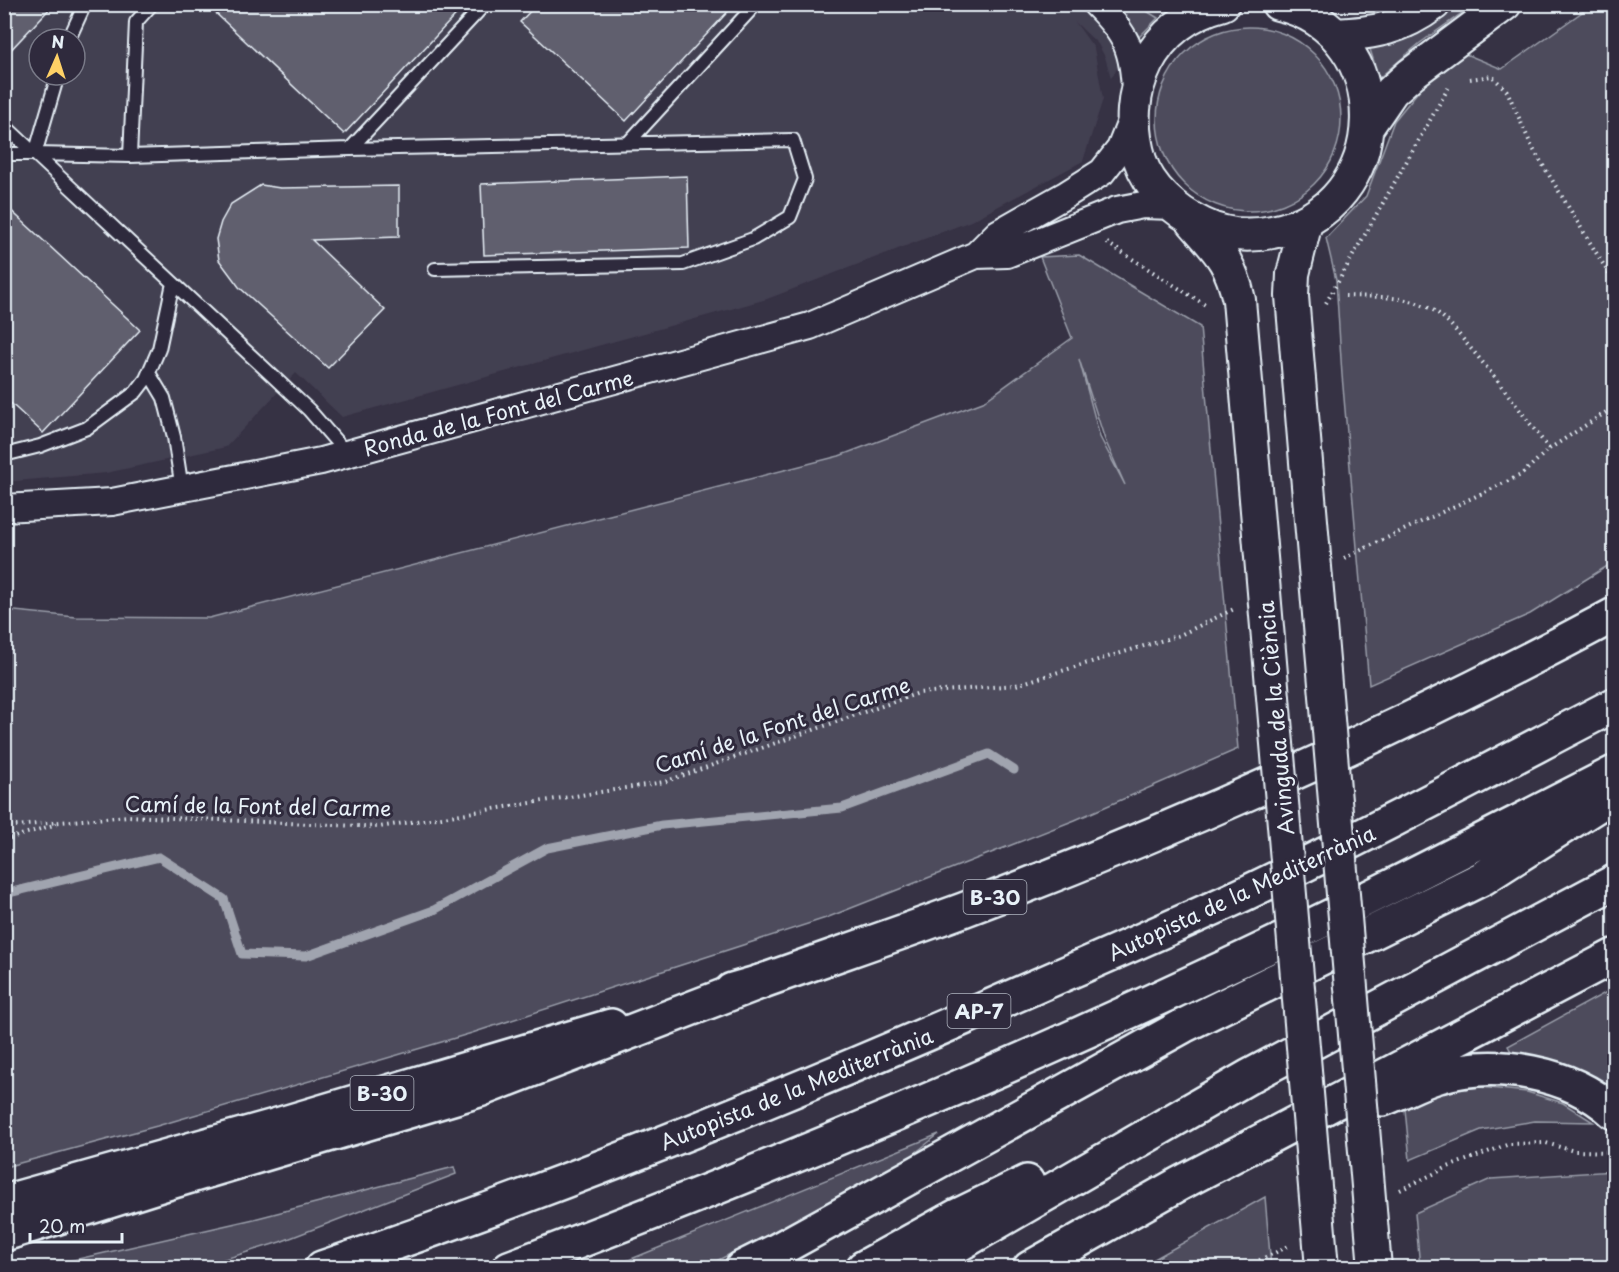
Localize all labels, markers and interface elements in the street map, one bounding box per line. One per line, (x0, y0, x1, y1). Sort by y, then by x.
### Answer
north arrow (27, 27, 87, 87)
text: N (51, 29, 65, 53)
street label: Ronda de la Font del Carme (359, 361, 637, 463)
street label: Avinguda de la Ciència (1249, 600, 1301, 836)
street label: Camí de la Font del Carme (650, 668, 914, 780)
street label: Camí de la Font del Carme (124, 787, 392, 823)
street label: Autopista de la Mediterrània (1102, 816, 1380, 968)
road number: B-30 (964, 880, 1026, 914)
road number: AP-7 (948, 994, 1010, 1028)
street label: Autopista de la Mediterrània (655, 1018, 937, 1157)
road number: B-30 (350, 1076, 413, 1110)
scale bar (30, 1206, 122, 1244)
text: 20 m (39, 1212, 85, 1239)

